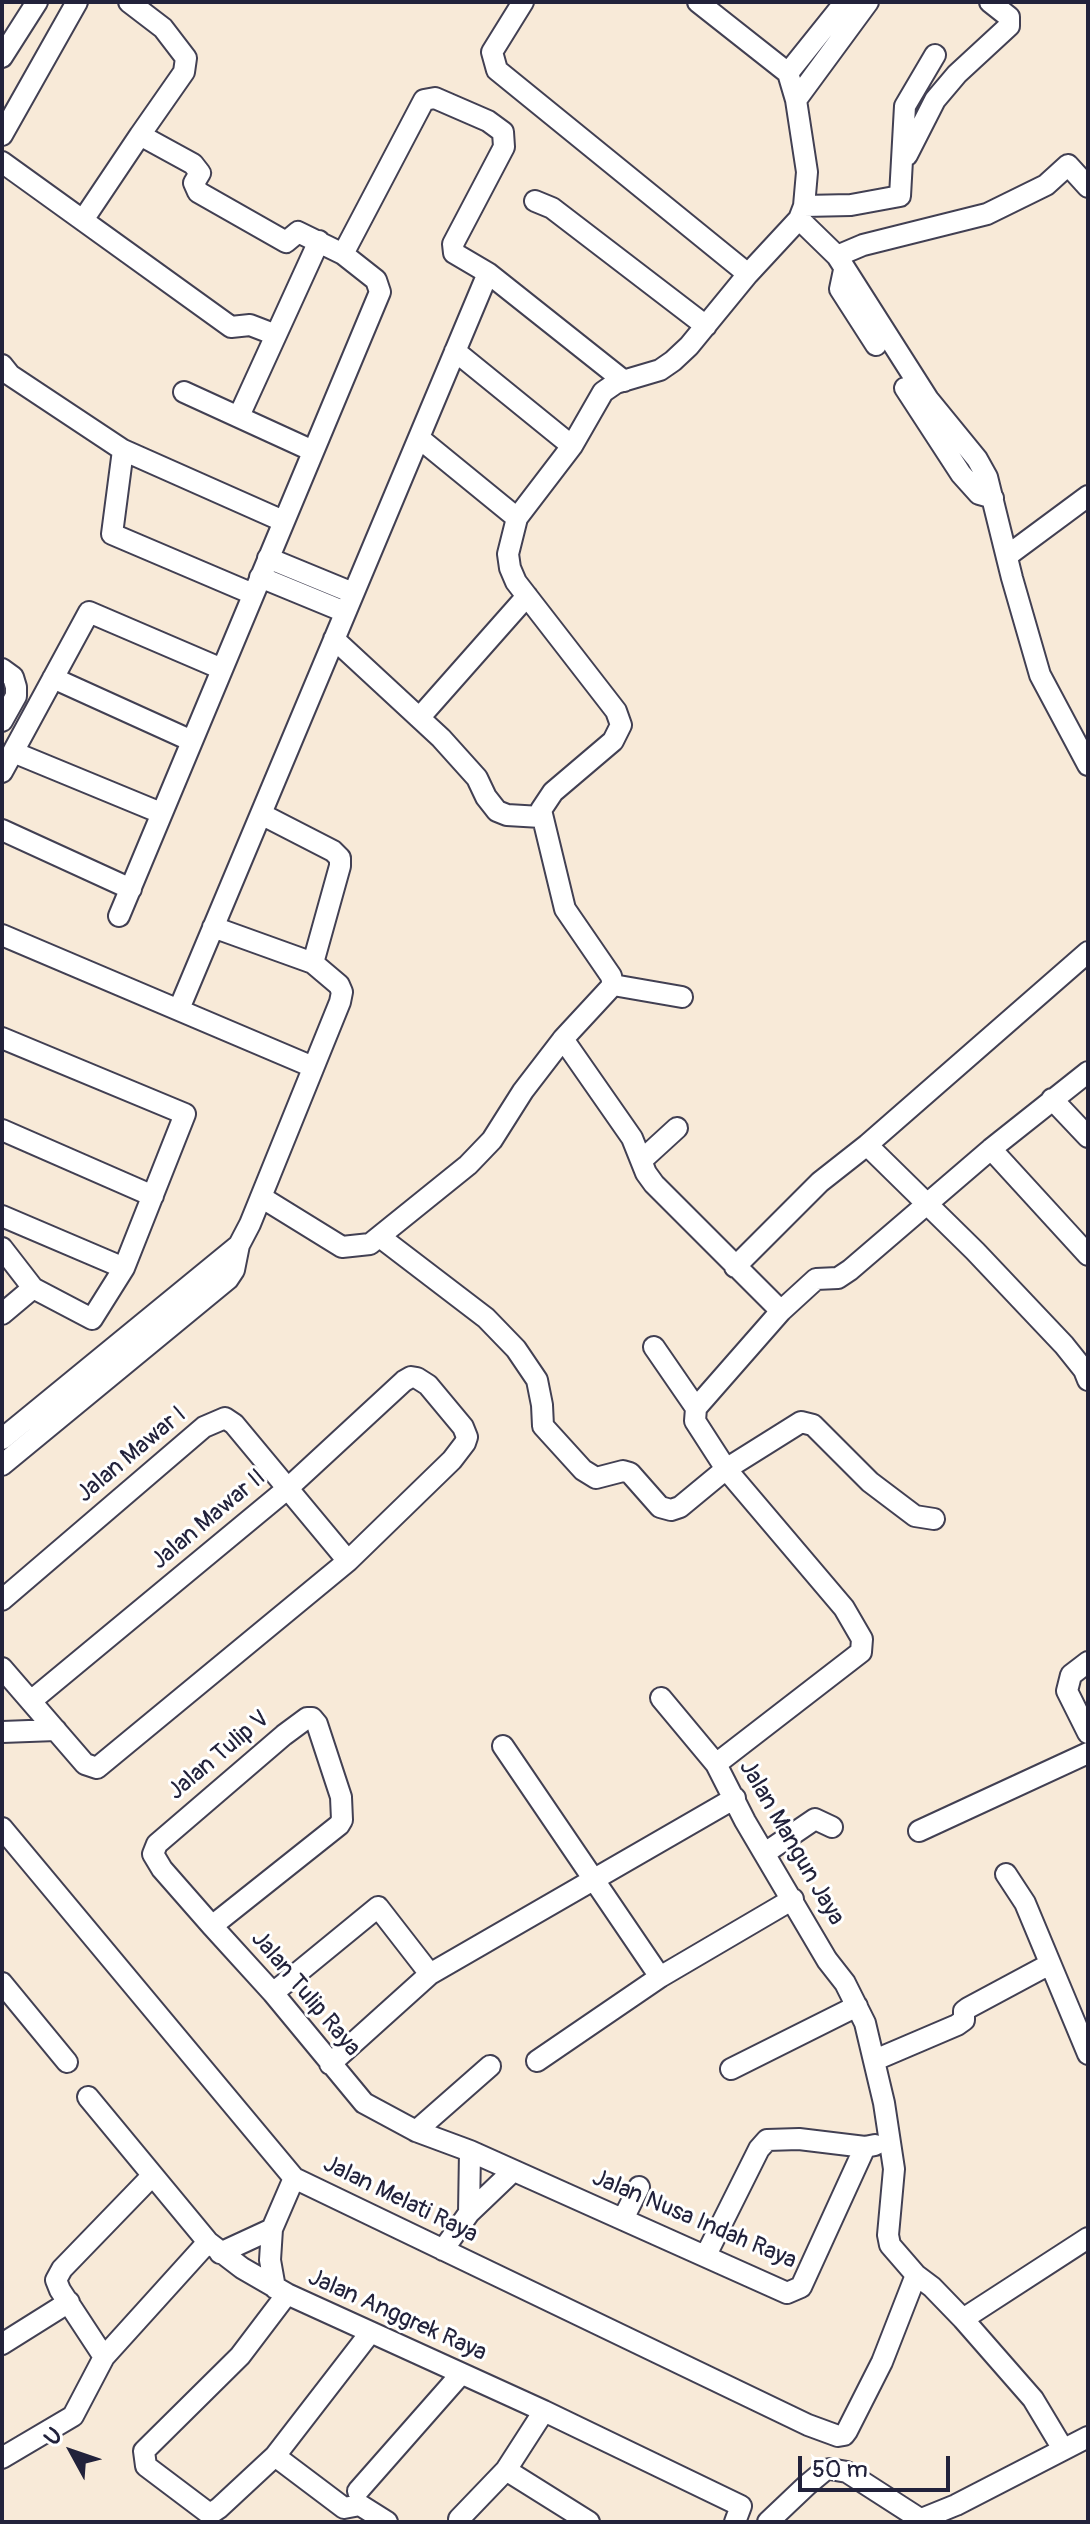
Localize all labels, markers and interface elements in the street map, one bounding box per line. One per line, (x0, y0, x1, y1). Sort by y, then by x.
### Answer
street label: Jalan Mawar I (71, 1401, 193, 1509)
street label: Jalan Mawar II (146, 1464, 272, 1576)
street label: Jalan Tulip V (163, 1705, 275, 1807)
street label: Jalan Mangun Jaya (732, 1755, 850, 1931)
street label: Jalan Tulip Raya (244, 1925, 366, 2063)
street label: Jalan Melati Raya (318, 2150, 482, 2250)
street label: Jalan Nusa Indah Raya (587, 2164, 801, 2276)
street label: Jalan Anggrek Raya (303, 2264, 491, 2368)
north arrow (32, 2412, 112, 2492)
text: U (38, 2422, 69, 2451)
scale bar (802, 2440, 954, 2490)
text: 50 m (812, 2455, 868, 2484)

